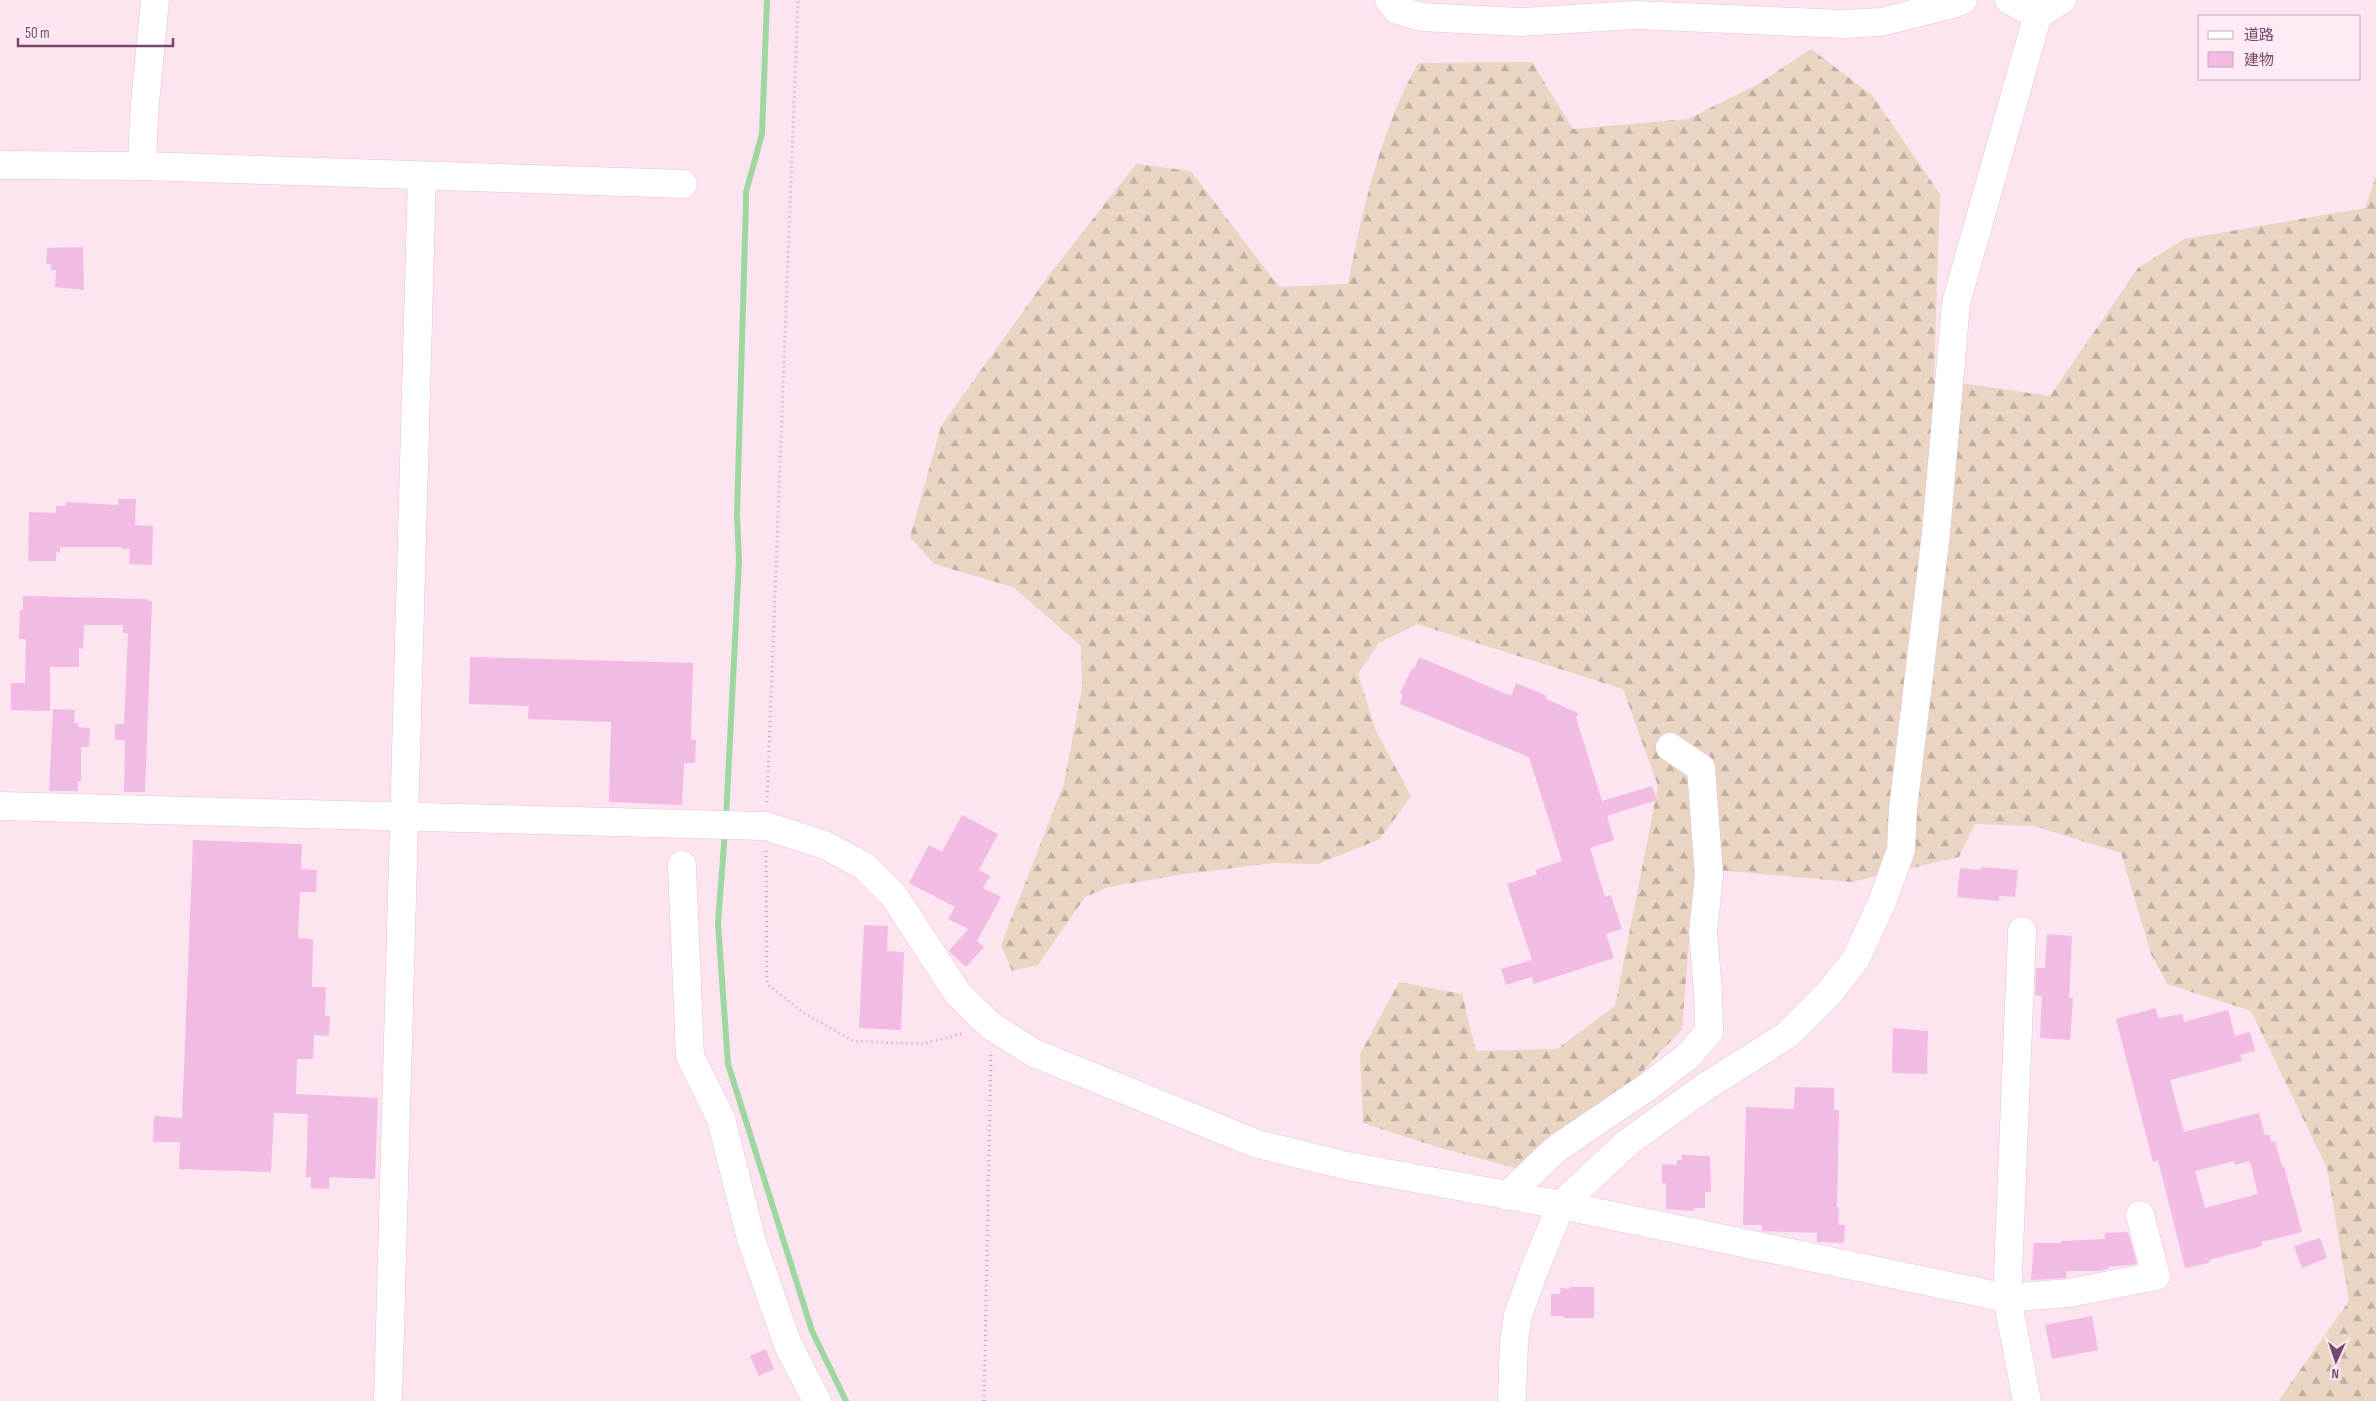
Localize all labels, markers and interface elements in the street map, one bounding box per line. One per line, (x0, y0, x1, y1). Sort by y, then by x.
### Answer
scale bar (18, 15, 172, 47)
legend (2198, 15, 2361, 80)
text: 50 m (25, 24, 50, 43)
text: 道路 (2244, 26, 2274, 45)
text: 建物 (2244, 51, 2274, 70)
north arrow (2311, 1336, 2361, 1386)
text: N (2331, 1365, 2340, 1382)

